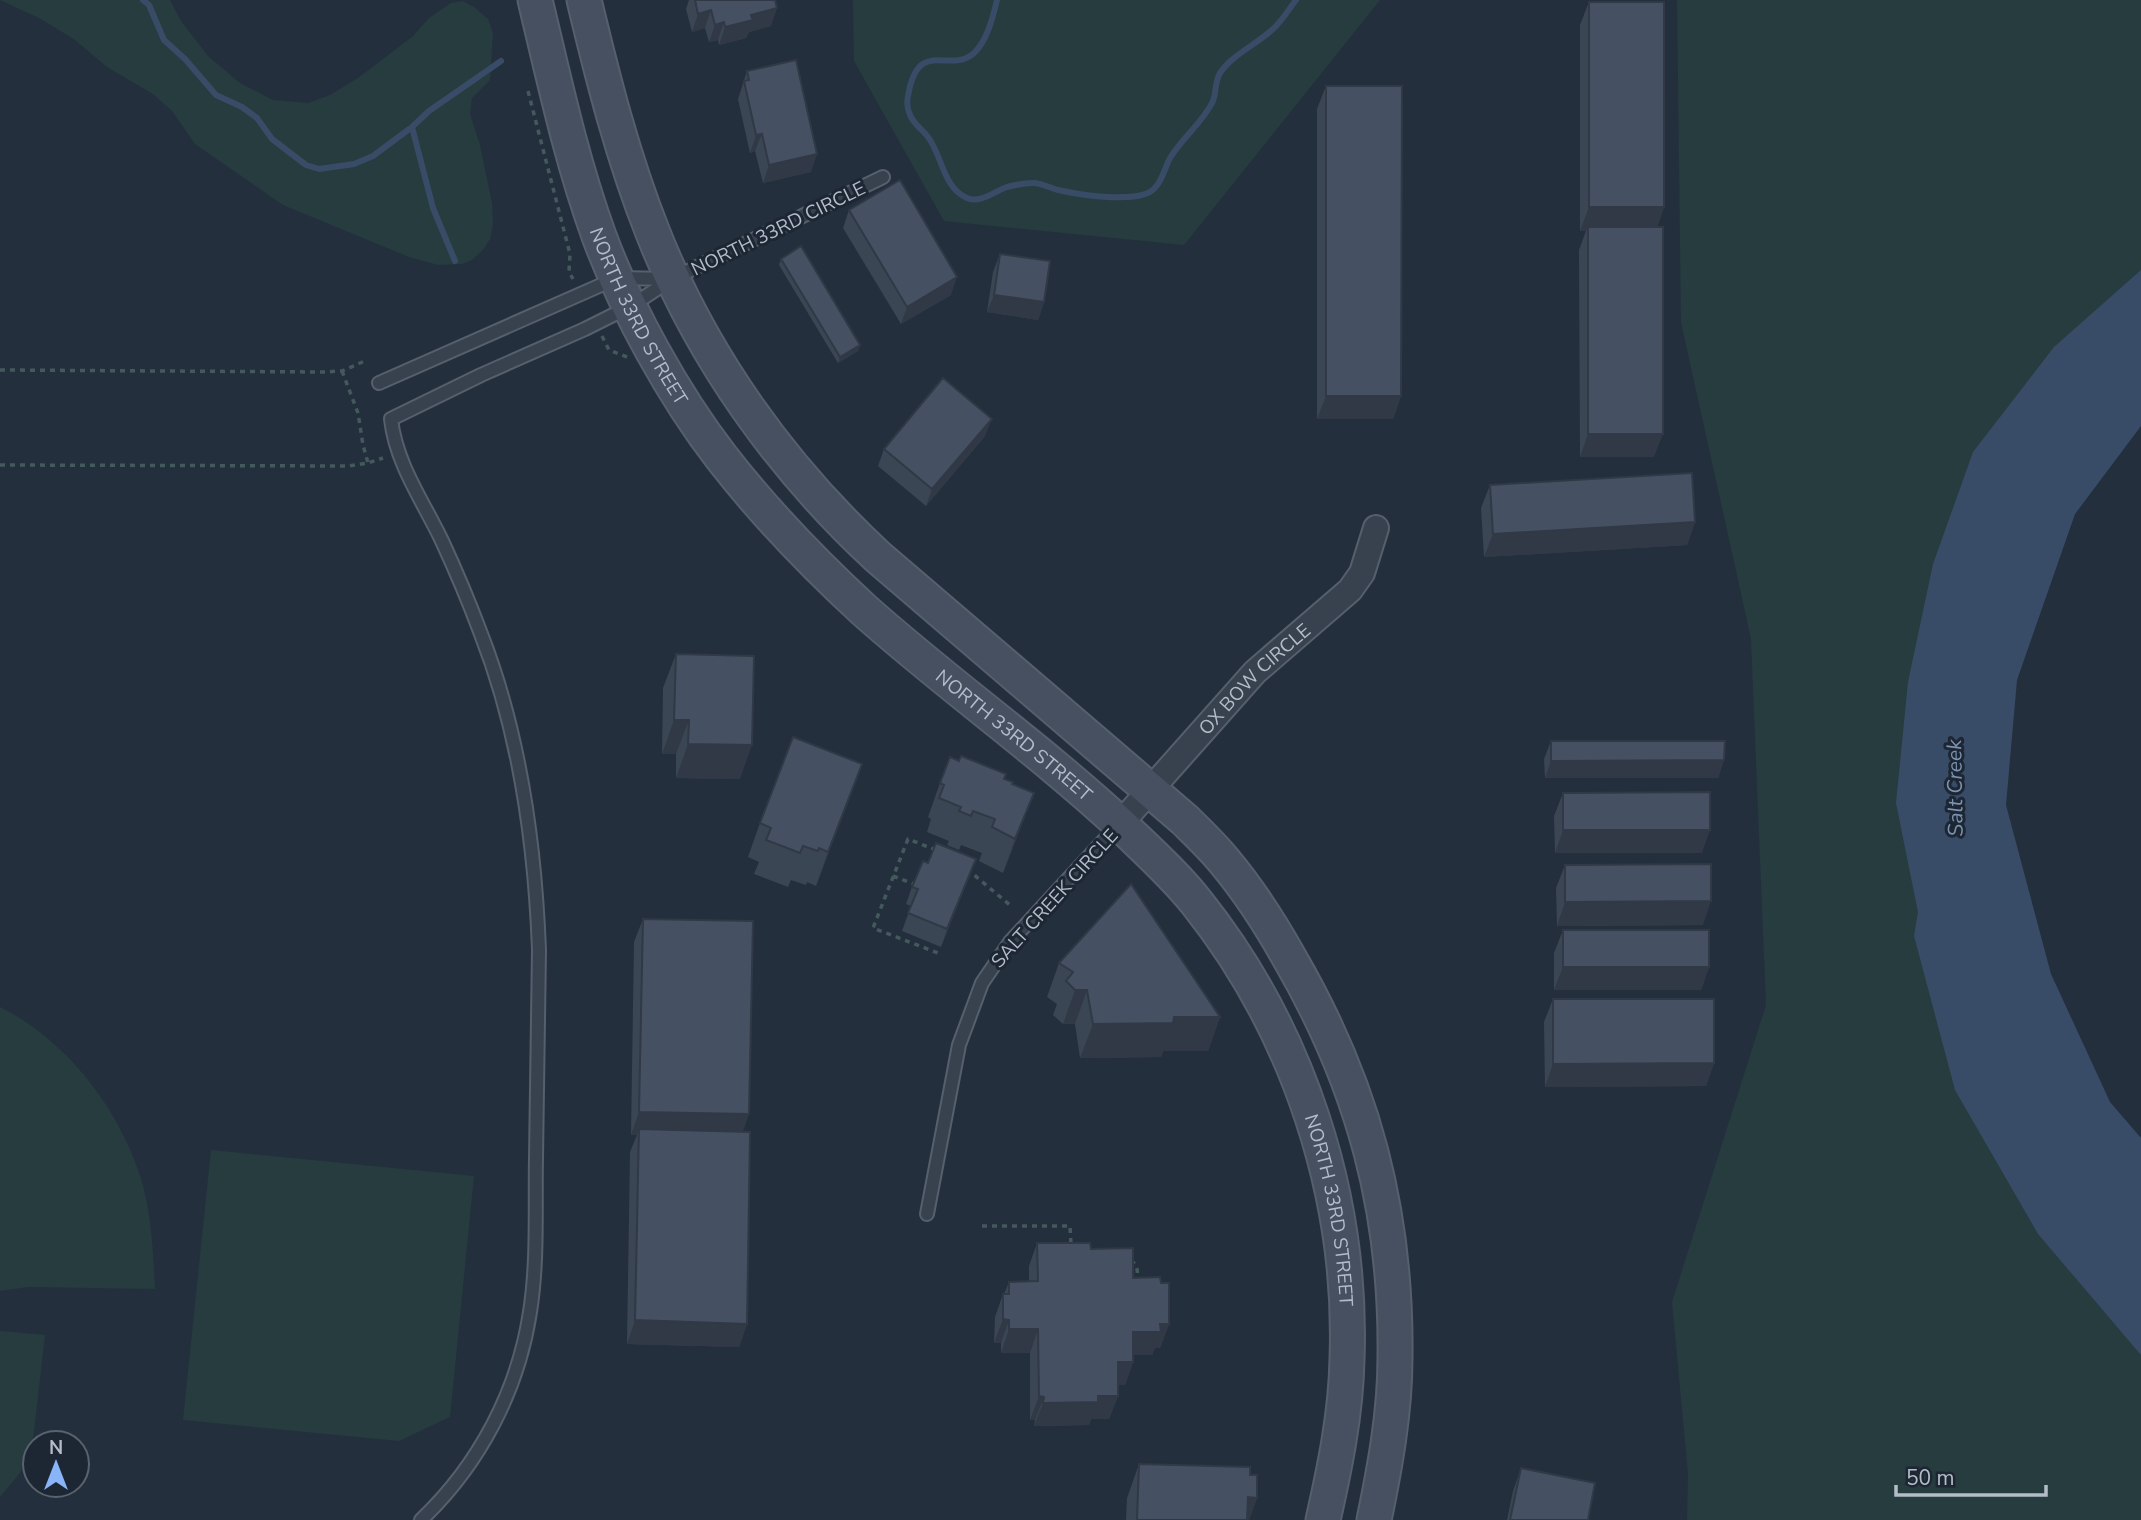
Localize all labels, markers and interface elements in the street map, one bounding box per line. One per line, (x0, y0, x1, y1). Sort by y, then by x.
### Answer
street label: NORTH 33RD CIRCLE (687, 175, 870, 282)
street label: NORTH 33RD STREET (583, 224, 694, 411)
street label: OX BOW CIRCLE (1193, 618, 1316, 741)
street label: NORTH 33RD STREET (930, 664, 1098, 808)
water label: Salt Creek (1940, 739, 1970, 837)
street label: SALT CREEK CIRCLE (985, 824, 1124, 974)
street label: NORTH 33RD STREET (1298, 1111, 1359, 1307)
north arrow (21, 1429, 91, 1499)
text: N (49, 1435, 63, 1461)
scale bar (1896, 1454, 2046, 1498)
text: 50 m (1906, 1464, 1955, 1492)

